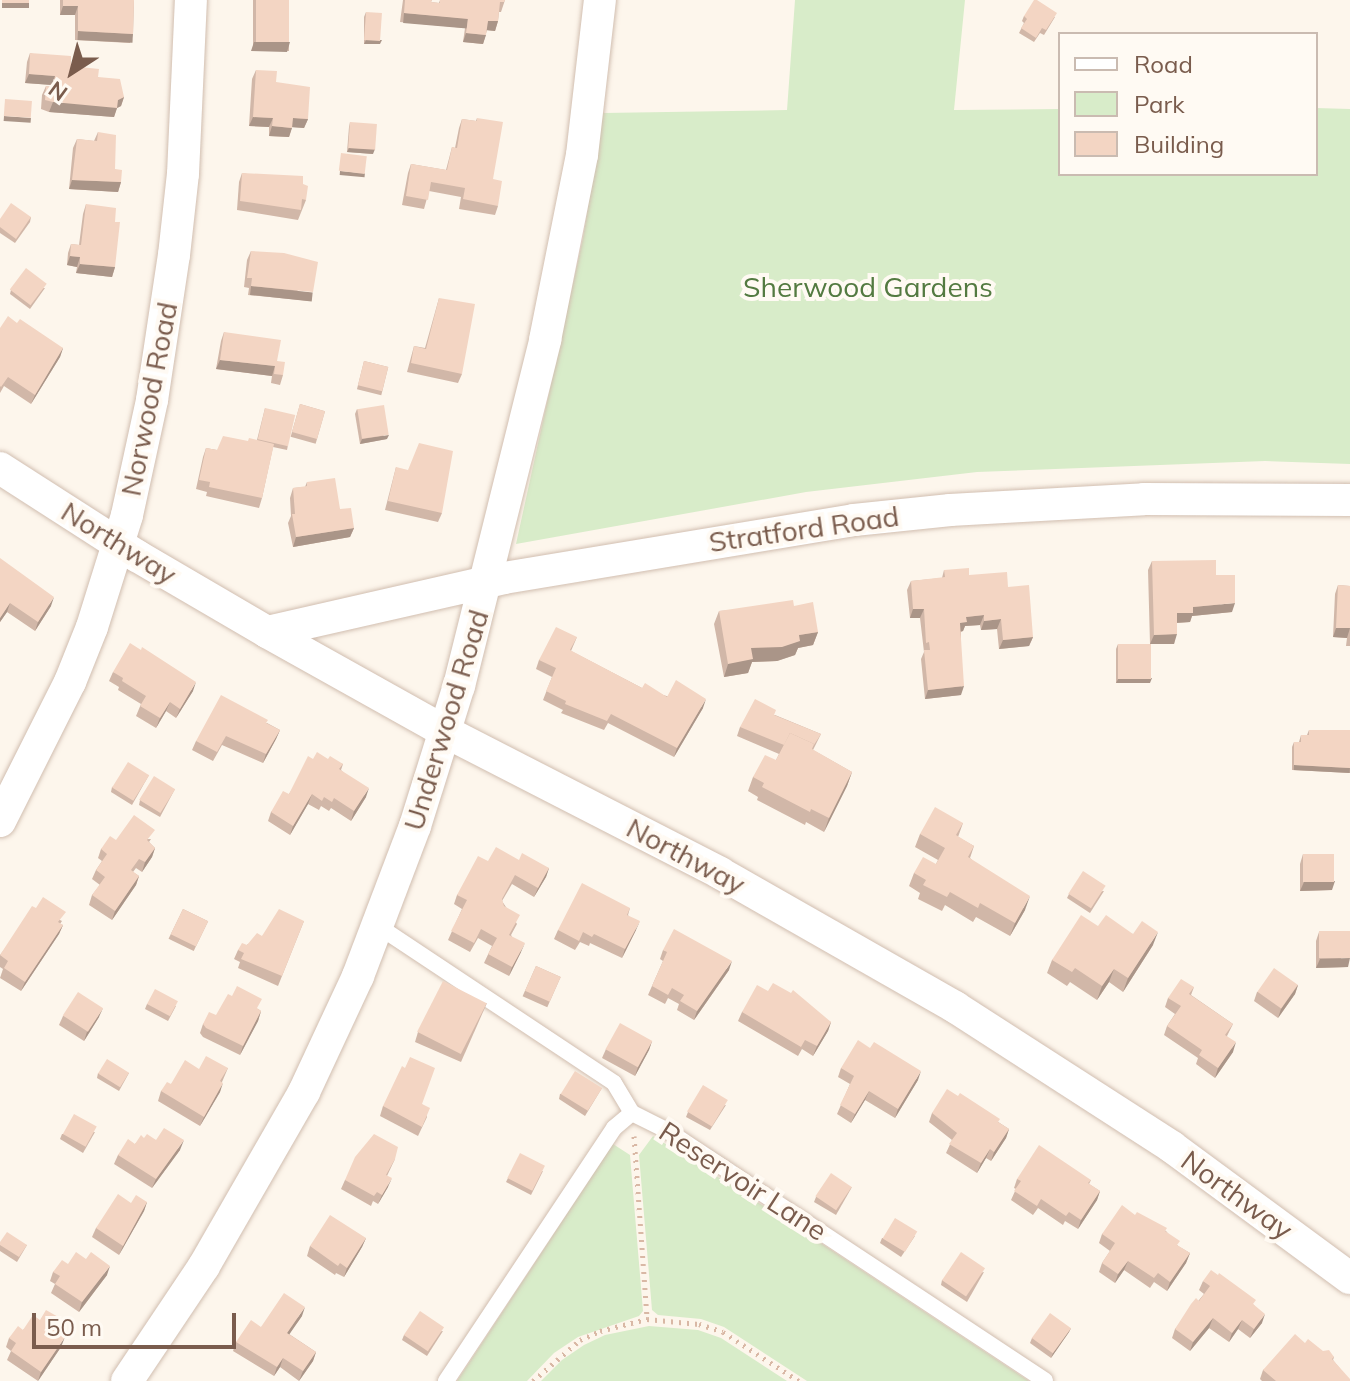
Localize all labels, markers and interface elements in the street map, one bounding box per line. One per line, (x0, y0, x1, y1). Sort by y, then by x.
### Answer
north arrow (32, 32, 112, 112)
legend (1058, 32, 1318, 176)
text: Road (1134, 49, 1193, 79)
text: N (43, 75, 73, 108)
text: Park (1134, 89, 1185, 119)
text: Building (1134, 129, 1224, 159)
park label: Sherwood Gardens (743, 270, 993, 304)
street label: Norwood Road (114, 299, 184, 499)
street label: Northway (55, 494, 183, 592)
street label: Stratford Road (707, 499, 901, 559)
street label: Underwood Road (396, 606, 496, 834)
street label: Northway (621, 811, 751, 901)
street label: Reservoir Lane (653, 1114, 833, 1248)
street label: Northway (1175, 1143, 1299, 1247)
scale bar (36, 1297, 240, 1347)
text: 50 m (46, 1312, 102, 1342)

